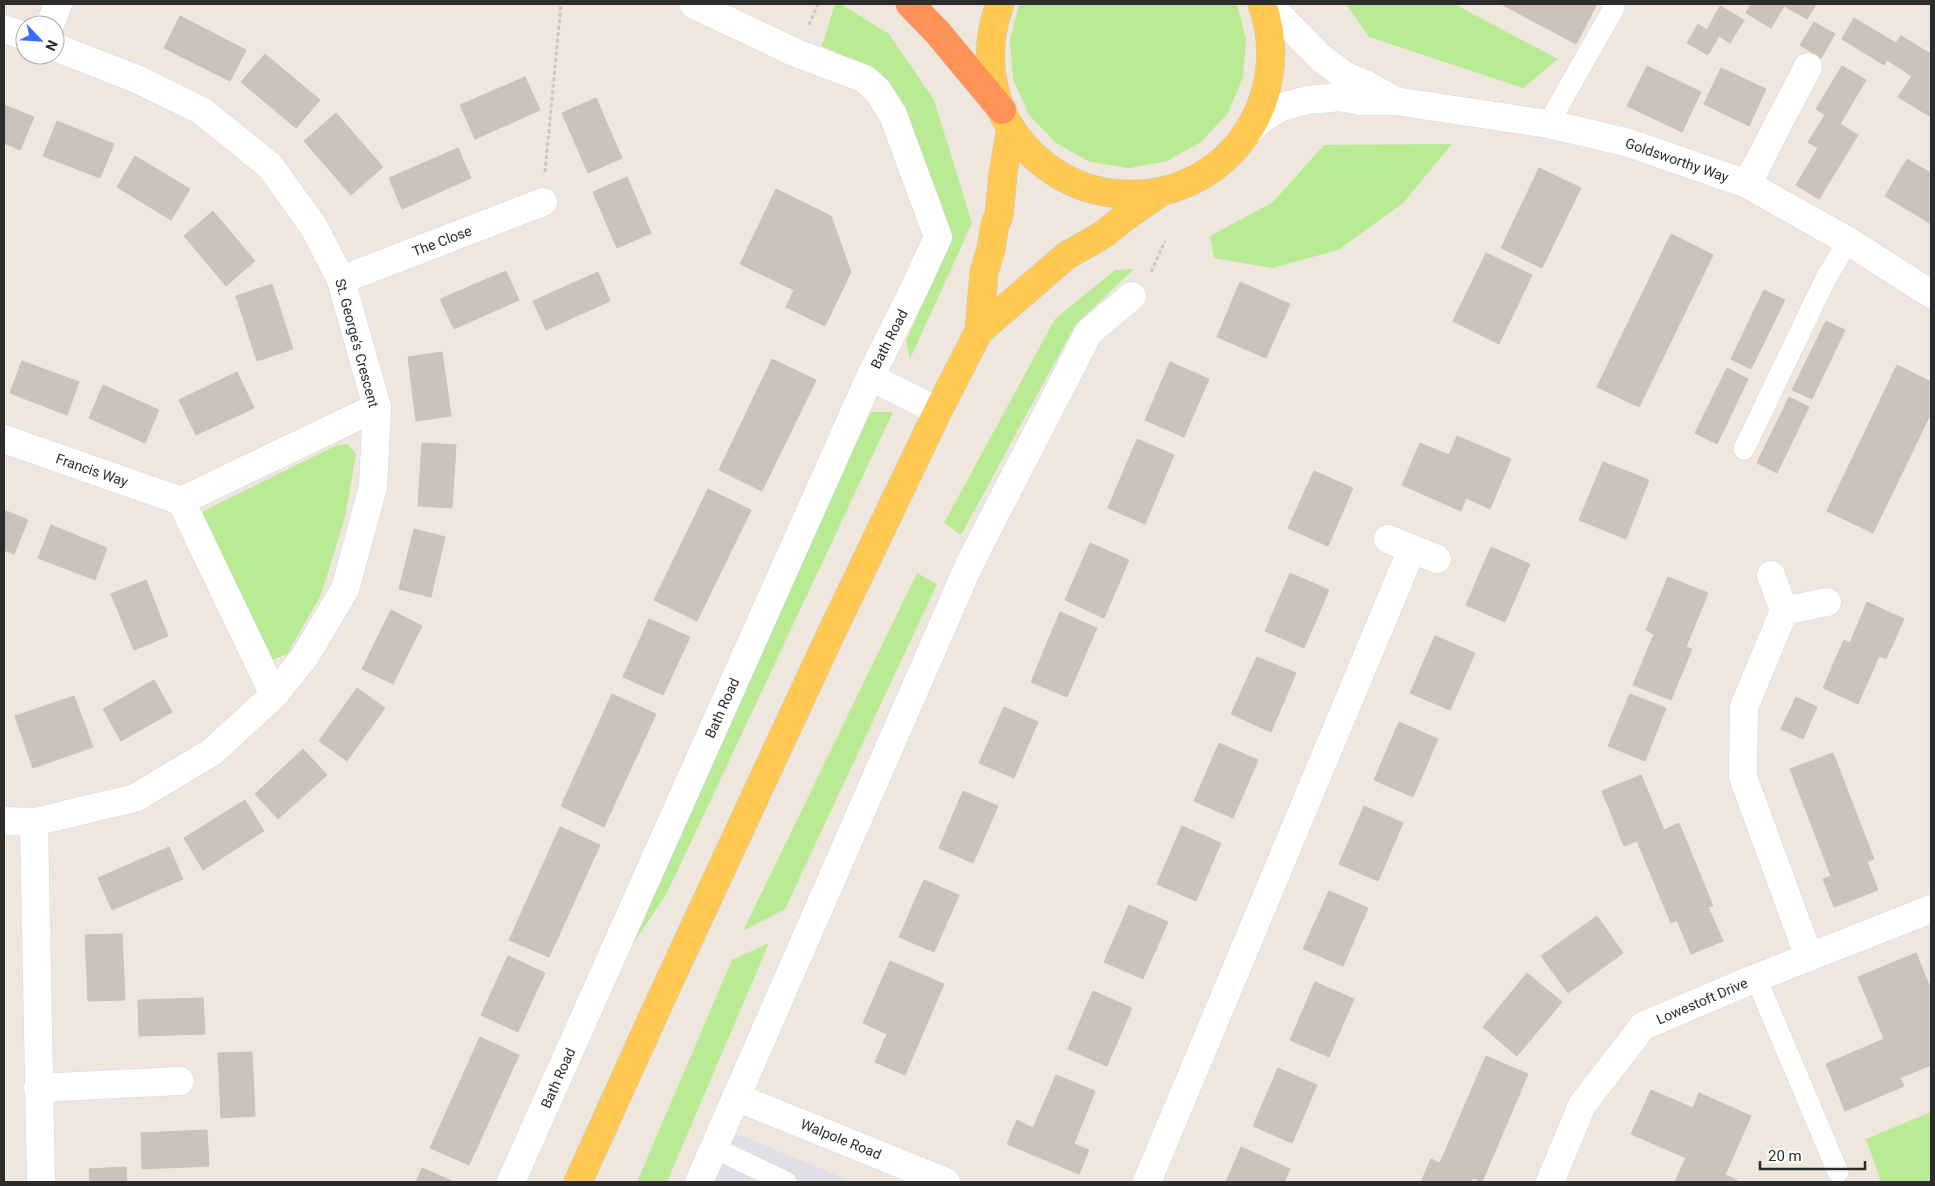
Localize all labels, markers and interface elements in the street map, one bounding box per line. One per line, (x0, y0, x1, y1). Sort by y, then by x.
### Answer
north arrow (15, 15, 65, 65)
text: N (42, 38, 61, 53)
street label: Goldsworthy Way (1623, 135, 1731, 185)
street label: The Close (410, 222, 474, 260)
street label: St. George's Crescent (332, 277, 382, 410)
street label: Bath Road (867, 307, 911, 371)
street label: Francis Way (54, 450, 130, 490)
street label: Bath Road (702, 675, 742, 741)
street label: Lowestoft Drive (1654, 975, 1750, 1027)
street label: Bath Road (538, 1045, 578, 1111)
street label: Walpole Road (798, 1116, 884, 1162)
scale bar (1760, 1138, 1865, 1170)
text: 20 m (1768, 1147, 1802, 1165)

